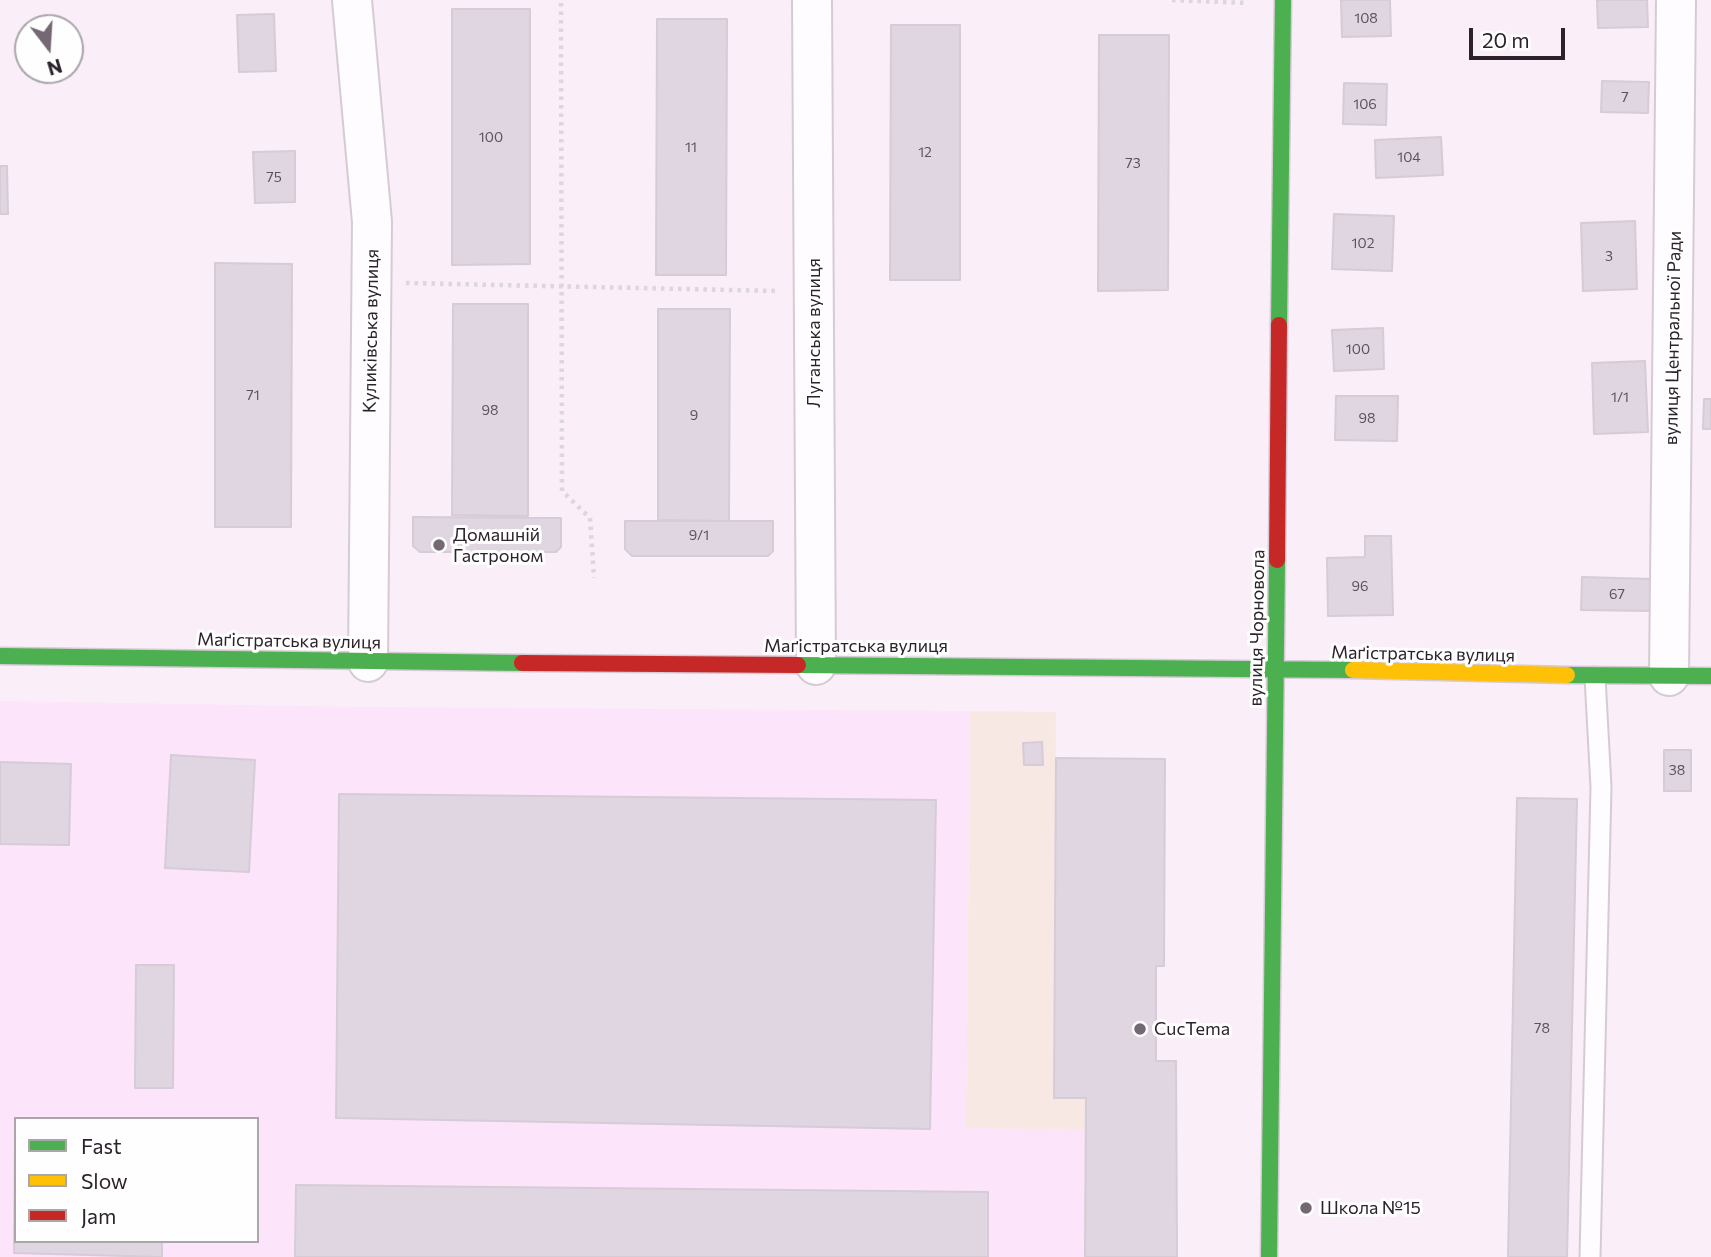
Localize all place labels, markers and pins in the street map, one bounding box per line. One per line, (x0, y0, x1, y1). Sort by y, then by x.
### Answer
place label: Домашній Гастроном (453, 524, 543, 566)
marker: Домашній Гастроном (431, 537, 447, 553)
place label: CucTema (1154, 1018, 1230, 1040)
marker: CucTema (1132, 1021, 1148, 1037)
place label: Школа №15 (1320, 1197, 1421, 1219)
marker: Школа №15 (1298, 1200, 1314, 1216)

